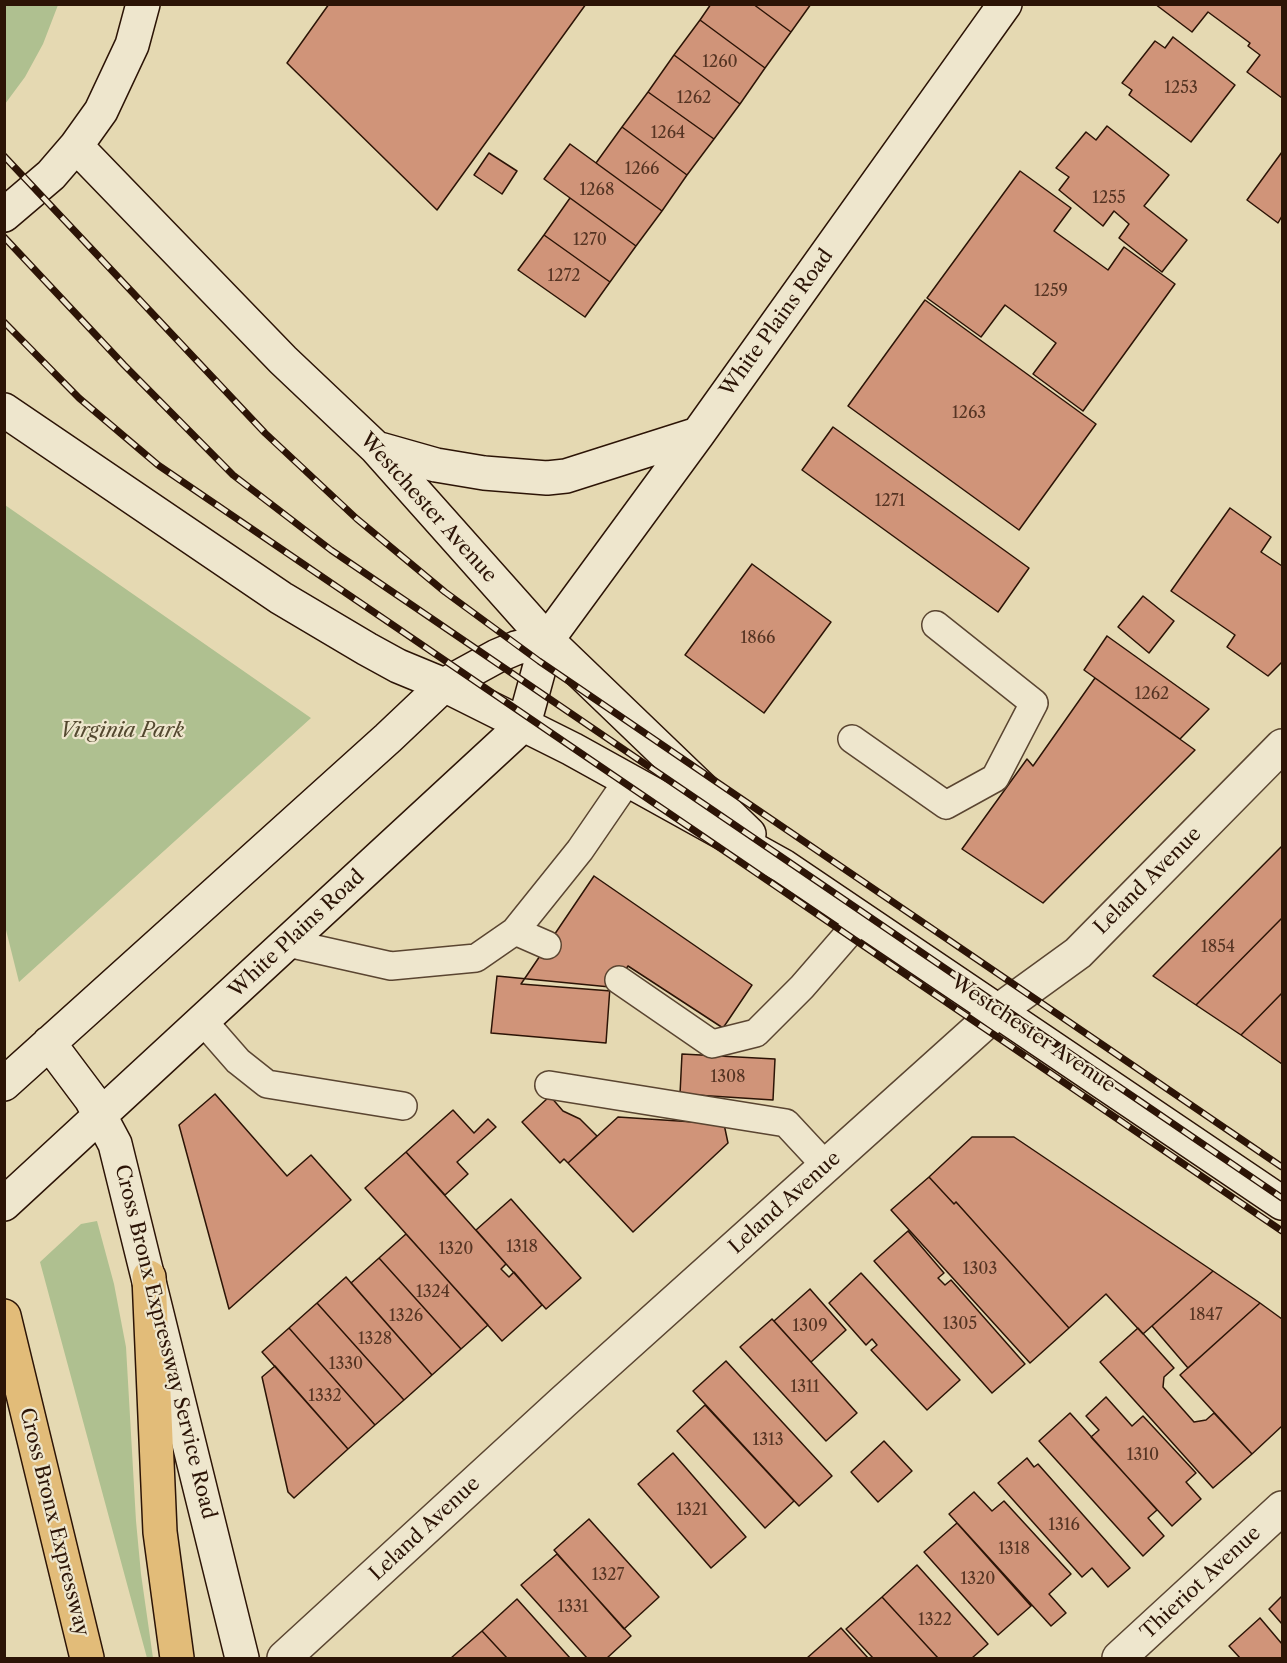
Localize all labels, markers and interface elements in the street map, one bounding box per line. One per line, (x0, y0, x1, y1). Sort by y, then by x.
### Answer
house number: 1260 (702, 52, 738, 72)
house number: 1253 (1164, 78, 1198, 98)
house number: 1262 (677, 88, 711, 108)
house number: 1264 (651, 123, 685, 143)
house number: 1266 (625, 159, 659, 179)
house number: 1268 (580, 180, 614, 200)
house number: 1255 (1092, 188, 1126, 208)
house number: 1270 (573, 230, 607, 250)
street label: White Plains Road (715, 245, 839, 401)
house number: 1272 (547, 266, 581, 286)
house number: 1259 (1034, 281, 1068, 301)
house number: 1263 (952, 403, 986, 423)
street label: Westchester Avenue (355, 428, 501, 588)
house number: 1271 (875, 491, 905, 511)
house number: 1866 (741, 628, 775, 648)
house number: 1262 (1135, 684, 1169, 704)
park label: Virginia Park (60, 719, 184, 743)
street label: Leland Avenue (1089, 822, 1207, 940)
street label: White Plains Road (224, 865, 370, 1003)
house number: 1854 (1201, 937, 1235, 957)
street label: Westchester Avenue (946, 970, 1120, 1098)
house number: 1308 (710, 1067, 746, 1087)
street label: Leland Avenue (724, 1147, 846, 1259)
street label: Cross Bronx Expressway Service Road (109, 1162, 221, 1522)
house number: 1318 (506, 1237, 538, 1257)
house number: 1320 (439, 1239, 473, 1259)
house number: 1303 (963, 1259, 997, 1279)
house number: 1324 (416, 1282, 450, 1302)
house number: 1847 (1189, 1305, 1223, 1325)
house number: 1326 (389, 1306, 423, 1326)
house number: 1305 (943, 1314, 977, 1334)
house number: 1309 (792, 1316, 828, 1336)
house number: 1328 (358, 1329, 392, 1349)
house number: 1330 (329, 1354, 363, 1374)
house number: 1311 (791, 1377, 819, 1397)
house number: 1332 (308, 1386, 342, 1406)
street label: Cross Bronx Expressway (14, 1406, 94, 1638)
house number: 1313 (752, 1430, 784, 1450)
house number: 1310 (1127, 1445, 1159, 1465)
street label: Leland Avenue (365, 1472, 485, 1586)
house number: 1321 (676, 1500, 708, 1520)
house number: 1316 (1048, 1515, 1080, 1535)
street label: Thieriot Avenue (1136, 1521, 1266, 1645)
house number: 1318 (998, 1539, 1030, 1559)
house number: 1327 (592, 1565, 624, 1585)
house number: 1320 (961, 1569, 995, 1589)
house number: 1331 (557, 1597, 589, 1617)
house number: 1322 (918, 1610, 952, 1630)

